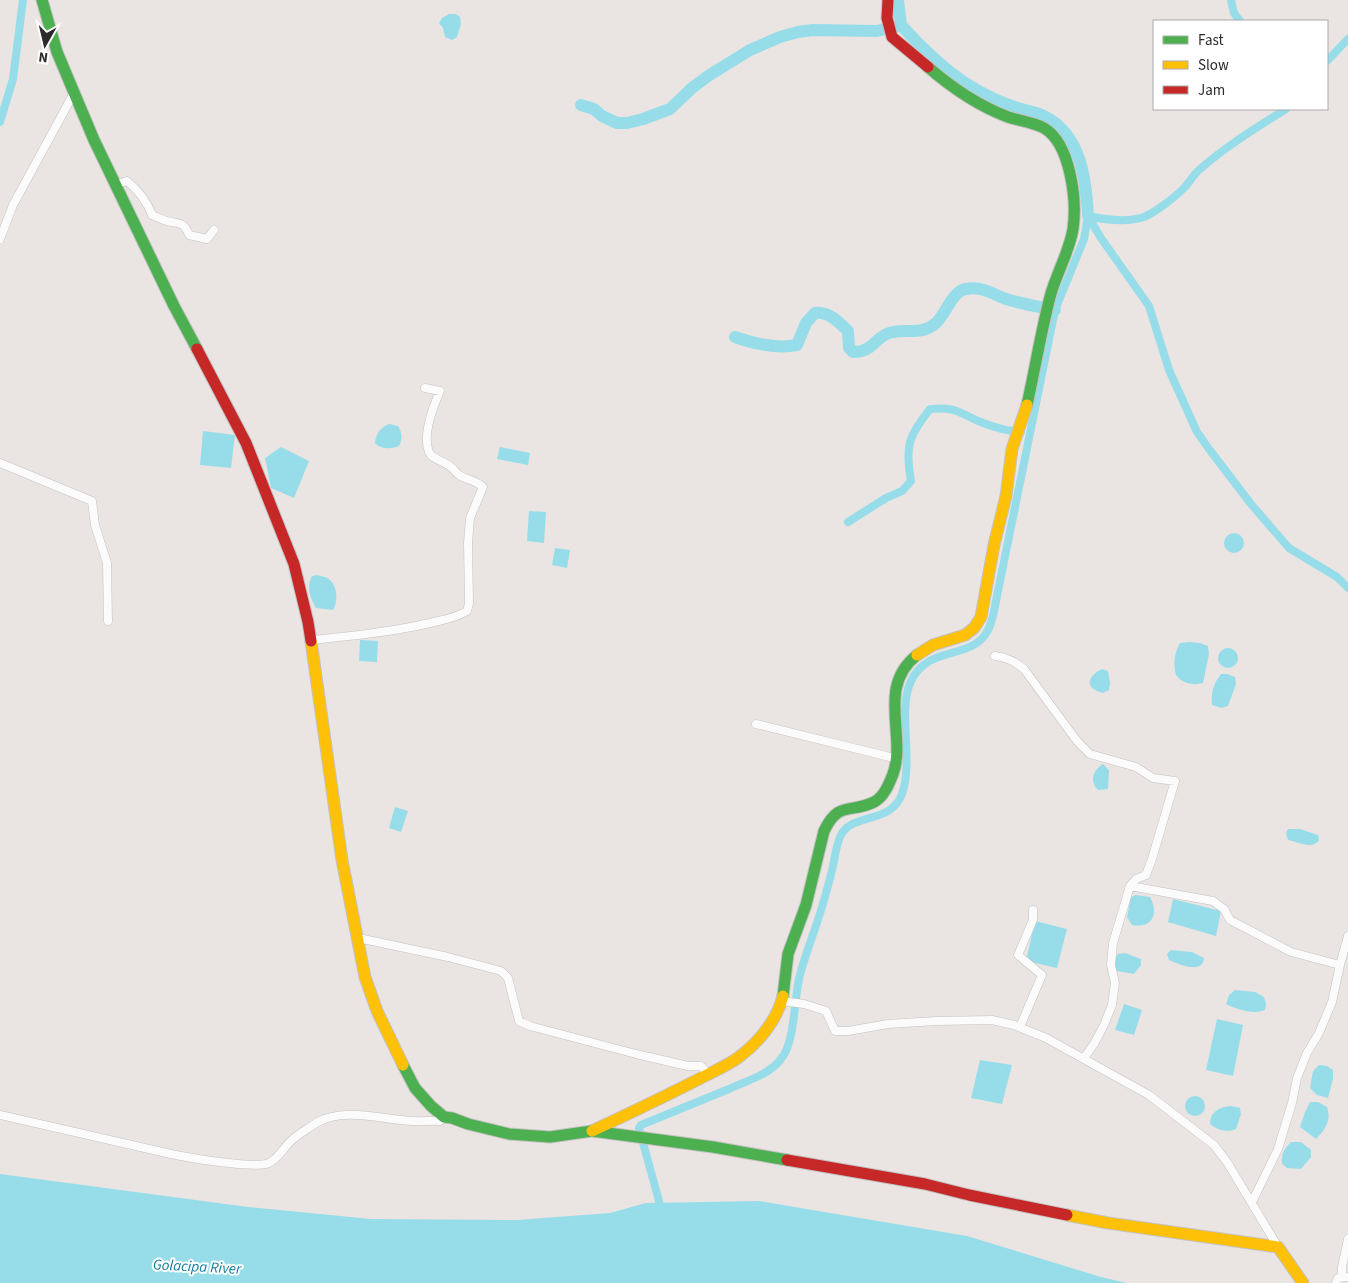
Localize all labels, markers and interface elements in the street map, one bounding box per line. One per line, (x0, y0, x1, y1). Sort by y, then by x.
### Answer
north arrow (20, 20, 70, 70)
legend (1153, 20, 1328, 110)
text: Fast (1198, 30, 1224, 51)
text: N (37, 46, 49, 67)
text: Slow (1198, 55, 1229, 76)
text: Jam (1198, 80, 1225, 101)
water label: Golacipa River (152, 1254, 243, 1280)

